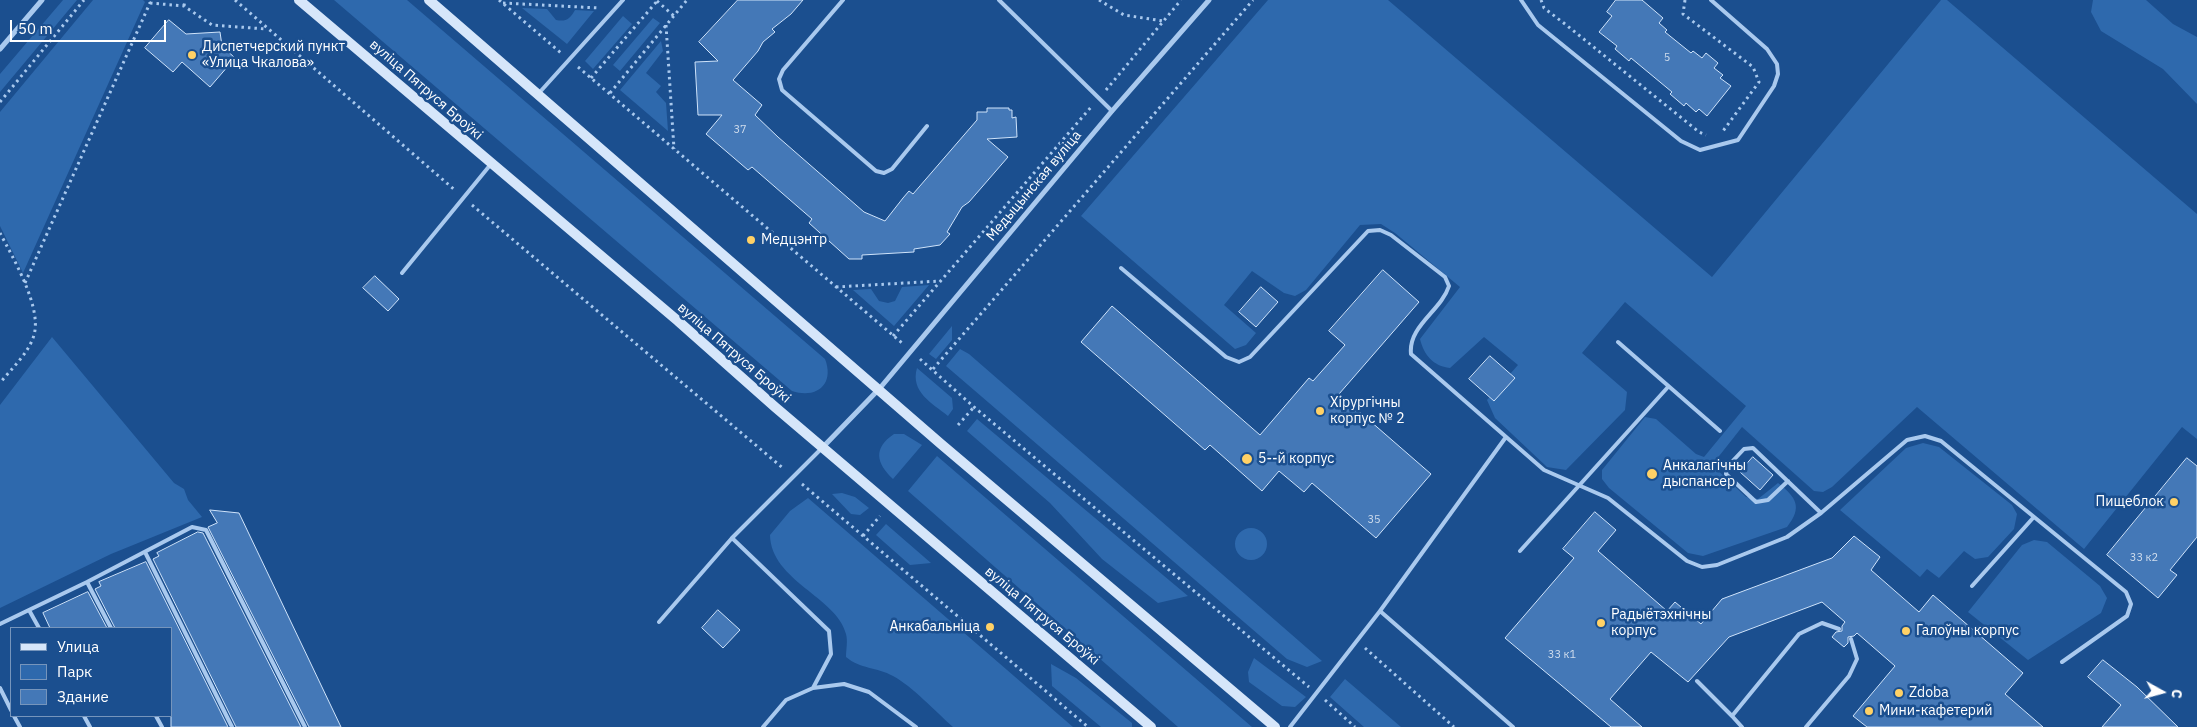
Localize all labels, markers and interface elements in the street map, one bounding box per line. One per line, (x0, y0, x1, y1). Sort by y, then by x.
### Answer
scale bar (12, 10, 169, 42)
text: 50 m (18, 19, 53, 38)
street label: вуліца Пятруся Броўкі (366, 36, 486, 144)
place label: Диспетчерский пункт «Улица Чкалова» (202, 39, 345, 72)
marker: Диспетчерский пункт «Улица Чкалова» (186, 49, 198, 61)
house number: 5 (1664, 51, 1670, 65)
house number: 37 (733, 123, 747, 137)
street label: Медыцынская вуліца (983, 127, 1085, 245)
place label: Медцэнтр (761, 232, 827, 248)
marker: Медцэнтр (745, 234, 757, 246)
street label: вуліца Пятруся Броўкі (674, 299, 794, 407)
place label: Хірургічны корпус № 2 (1330, 395, 1405, 428)
marker: Хірургічны корпус № 2 (1314, 405, 1326, 417)
place label: 5--й корпус (1258, 451, 1334, 467)
marker: 5--й корпус (1240, 452, 1254, 466)
place label: Анкалагічны дыспансер (1663, 458, 1746, 491)
marker: Анкалагічны дыспансер (1645, 467, 1659, 481)
place label: Пищеблок (2095, 494, 2164, 510)
marker: Пищеблок (2168, 496, 2180, 508)
house number: 35 (1367, 513, 1381, 527)
house number: 33 к2 (2130, 551, 2158, 565)
street label: вуліца Пятруся Броўкі (981, 563, 1103, 669)
place label: Радыётэхнічны корпус (1611, 607, 1711, 640)
marker: Радыётэхнічны корпус (1595, 617, 1607, 629)
place label: Анкабальніца (889, 619, 980, 635)
marker: Анкабальніца (984, 621, 996, 633)
place label: Галоўны корпус (1916, 623, 2019, 639)
marker: Галоўны корпус (1900, 625, 1912, 637)
legend (10, 627, 172, 717)
text: Улица (57, 637, 99, 656)
house number: 33 к1 (1548, 648, 1576, 662)
text: Парк (57, 662, 92, 681)
north arrow (2137, 667, 2187, 717)
place label: Zdoba (1909, 685, 1949, 701)
text: Здание (57, 687, 109, 706)
marker: Zdoba (1893, 687, 1905, 699)
text: С (2167, 688, 2186, 699)
place label: Мини-кафетерий (1879, 703, 1992, 719)
marker: Мини-кафетерий (1863, 705, 1875, 717)

